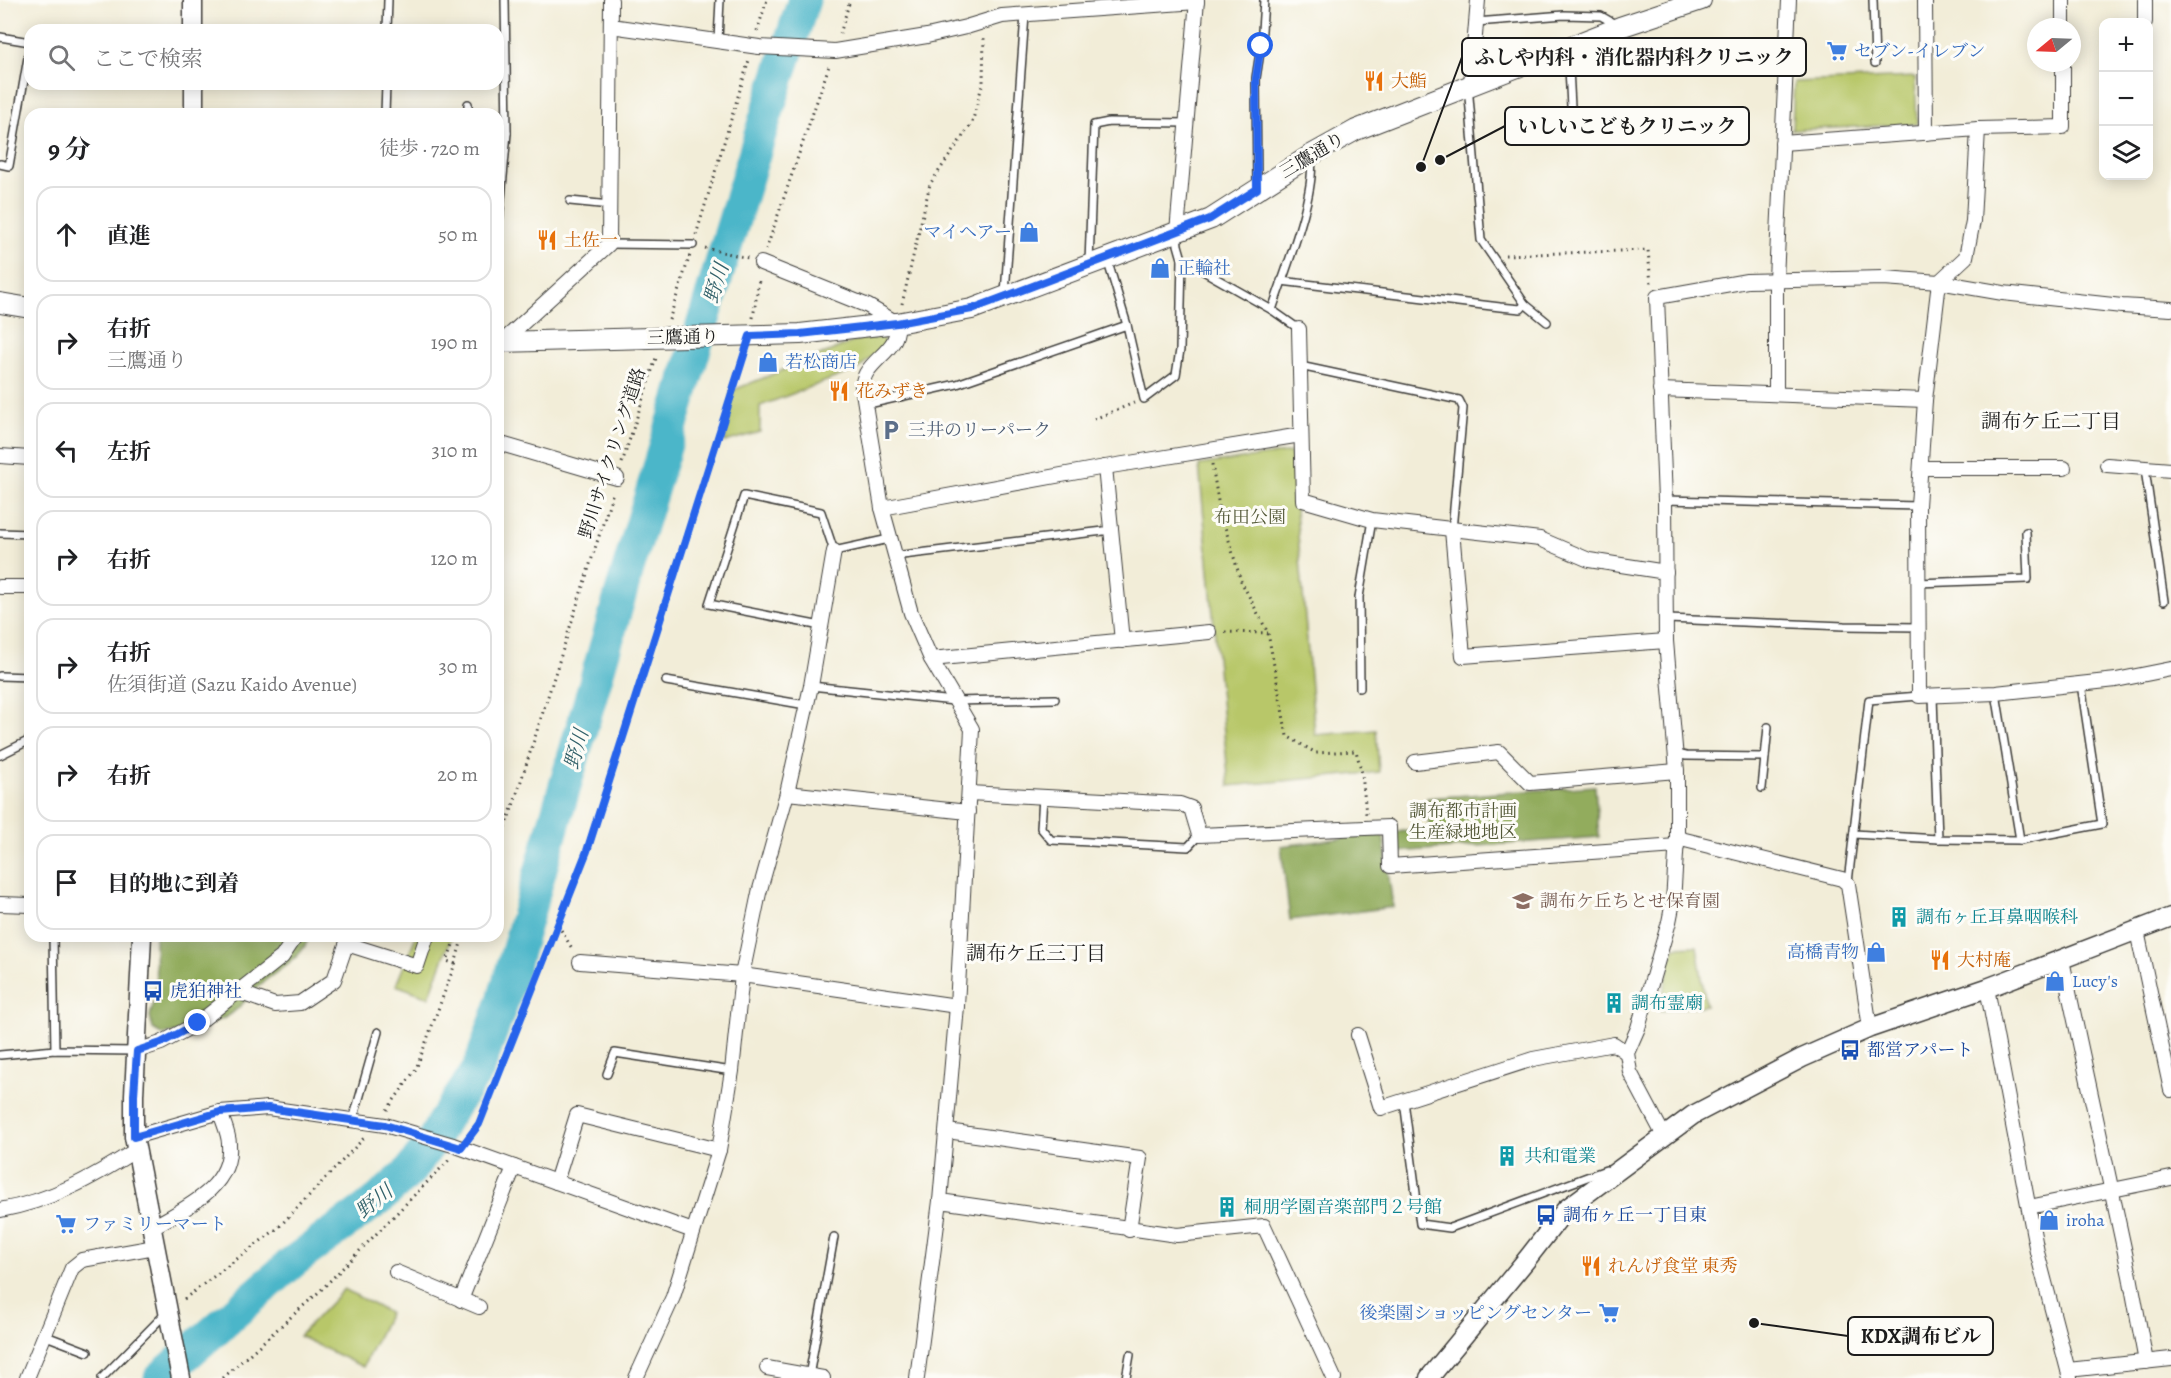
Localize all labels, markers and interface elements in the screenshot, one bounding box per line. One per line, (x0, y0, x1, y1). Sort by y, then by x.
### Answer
north arrow (2027, 18, 2081, 72)
map controls (2099, 18, 2153, 180)
button: + (2099, 18, 2153, 72)
search box (24, 24, 504, 90)
route start (1247, 32, 1273, 58)
callout: ふしや内科・消化器内科クリニック (1462, 38, 1806, 76)
supermarket icon: セブン-イレブン (1825, 39, 1849, 63)
place label: セブン-イレブン (1854, 39, 1985, 63)
icon: search (45, 41, 78, 74)
text: ここで検索 (93, 44, 203, 74)
text: ふしや内科・消化器内科クリニック (1475, 44, 1793, 71)
restaurant icon: 大鮨 (1362, 69, 1386, 93)
place label: 大鮨 (1391, 69, 1427, 93)
button: − (2099, 72, 2153, 126)
callout: いしいこどもクリニック (1505, 107, 1749, 145)
text: いしいこどもクリニック (1518, 113, 1736, 140)
street label: 三鷹通り (1275, 126, 1349, 184)
button: layers (2099, 126, 2153, 180)
text: 9 分 (48, 132, 91, 167)
text: 徒歩 · 720 m (379, 135, 480, 162)
icon: ahead (50, 218, 83, 251)
place label: マイヘアー (923, 220, 1012, 244)
shop icon: マイヘアー (1017, 220, 1041, 244)
text: 直進 (107, 221, 151, 251)
text: 50 m (438, 221, 478, 248)
restaurant icon: 土佐一 (535, 228, 559, 252)
place label: 土佐一 (564, 228, 618, 252)
shop icon: 正輪社 (1148, 256, 1172, 280)
place label: 正輪社 (1177, 256, 1231, 280)
water label: 野川 (698, 258, 736, 306)
text: 右折 (107, 314, 151, 344)
street label: 三鷹通り (647, 324, 719, 350)
icon: right (50, 326, 83, 359)
text: 190 m (431, 329, 478, 356)
text: 三鷹通り (107, 347, 187, 374)
shop icon: 若松商店 (756, 350, 780, 374)
place label: 若松商店 (785, 350, 857, 374)
street label: 野川サイクリング道路 (573, 365, 651, 541)
restaurant icon: 花みずき (827, 379, 851, 403)
place label: 花みずき (856, 379, 928, 403)
district label: 調布ケ丘二丁目 (1981, 408, 2121, 435)
parking icon: 三井のリーパーク (879, 418, 903, 442)
place label: 三井のリーパーク (908, 418, 1051, 442)
icon: left (50, 434, 83, 467)
text: 左折 (107, 437, 151, 467)
text: 310 m (432, 437, 478, 464)
park label: 布田公園 (1214, 505, 1286, 529)
icon: right (50, 542, 83, 575)
text: 右折 (107, 545, 151, 575)
text: 120 m (430, 545, 478, 572)
text: 右折 (107, 638, 151, 668)
icon: right (50, 650, 83, 683)
text: 30 m (438, 653, 478, 680)
text: 佐須街道 (Sazu Kaido Avenue) (107, 671, 357, 698)
water label: 野川 (558, 724, 596, 772)
icon: right (50, 758, 83, 791)
text: 右折 (107, 761, 151, 791)
text: 20 m (437, 761, 478, 788)
park label: 調布都市計画 生産緑地地区 (1409, 799, 1517, 844)
icon: arrive (50, 866, 83, 899)
text: 目的地に到着 (107, 869, 239, 899)
school or university icon: 調布ケ丘ちとせ保育園 (1511, 889, 1535, 913)
place label: 調布ケ丘ちとせ保育園 (1540, 889, 1720, 913)
building icon: 調布ヶ丘耳鼻咽喉科 (1887, 905, 1911, 929)
place label: 調布ヶ丘耳鼻咽喉科 (1916, 905, 2078, 929)
district label: 調布ケ丘三丁目 (966, 940, 1106, 967)
place label: 高橋青物 (1787, 940, 1859, 964)
shop icon: 高橋青物 (1864, 940, 1888, 964)
restaurant icon: 大村庵 (1928, 948, 1952, 972)
place label: 大村庵 (1957, 948, 2011, 972)
shop icon: Lucy's (2043, 969, 2067, 993)
place label: Lucy's (2072, 969, 2118, 993)
bus stop icon: 虎狛神社 (141, 979, 165, 1003)
place label: 虎狛神社 (170, 979, 242, 1003)
building icon: 調布霊廟 (1602, 991, 1626, 1015)
place label: 調布霊廟 (1631, 991, 1703, 1015)
route end (184, 1009, 210, 1035)
bus stop icon: 都営アパート (1838, 1038, 1862, 1062)
place label: 都営アパート (1867, 1038, 1974, 1062)
building icon: 共和電業 (1495, 1144, 1519, 1168)
place label: 共和電業 (1524, 1144, 1596, 1168)
water label: 野川 (350, 1177, 400, 1224)
building icon: 桐朋学園音楽部門２号館 (1215, 1195, 1239, 1219)
place label: 桐朋学園音楽部門２号館 (1244, 1195, 1442, 1219)
bus stop icon: 調布ヶ丘一丁目東 (1534, 1203, 1558, 1227)
place label: 調布ヶ丘一丁目東 (1563, 1203, 1707, 1227)
shop icon: iroha (2037, 1208, 2061, 1232)
place label: iroha (2066, 1208, 2105, 1232)
supermarket icon: ファミリーマート (54, 1212, 78, 1236)
place label: ファミリーマート (83, 1212, 227, 1236)
restaurant icon: れんげ食堂 東秀 (1579, 1254, 1603, 1278)
place label: れんげ食堂 東秀 (1608, 1254, 1738, 1278)
place label: 後楽園ショッピングセンター (1359, 1301, 1592, 1325)
supermarket icon: 後楽園ショッピングセンター (1597, 1301, 1621, 1325)
callout: KDX調布ビル (1848, 1317, 1993, 1355)
text: KDX調布ビル (1861, 1323, 1981, 1350)

